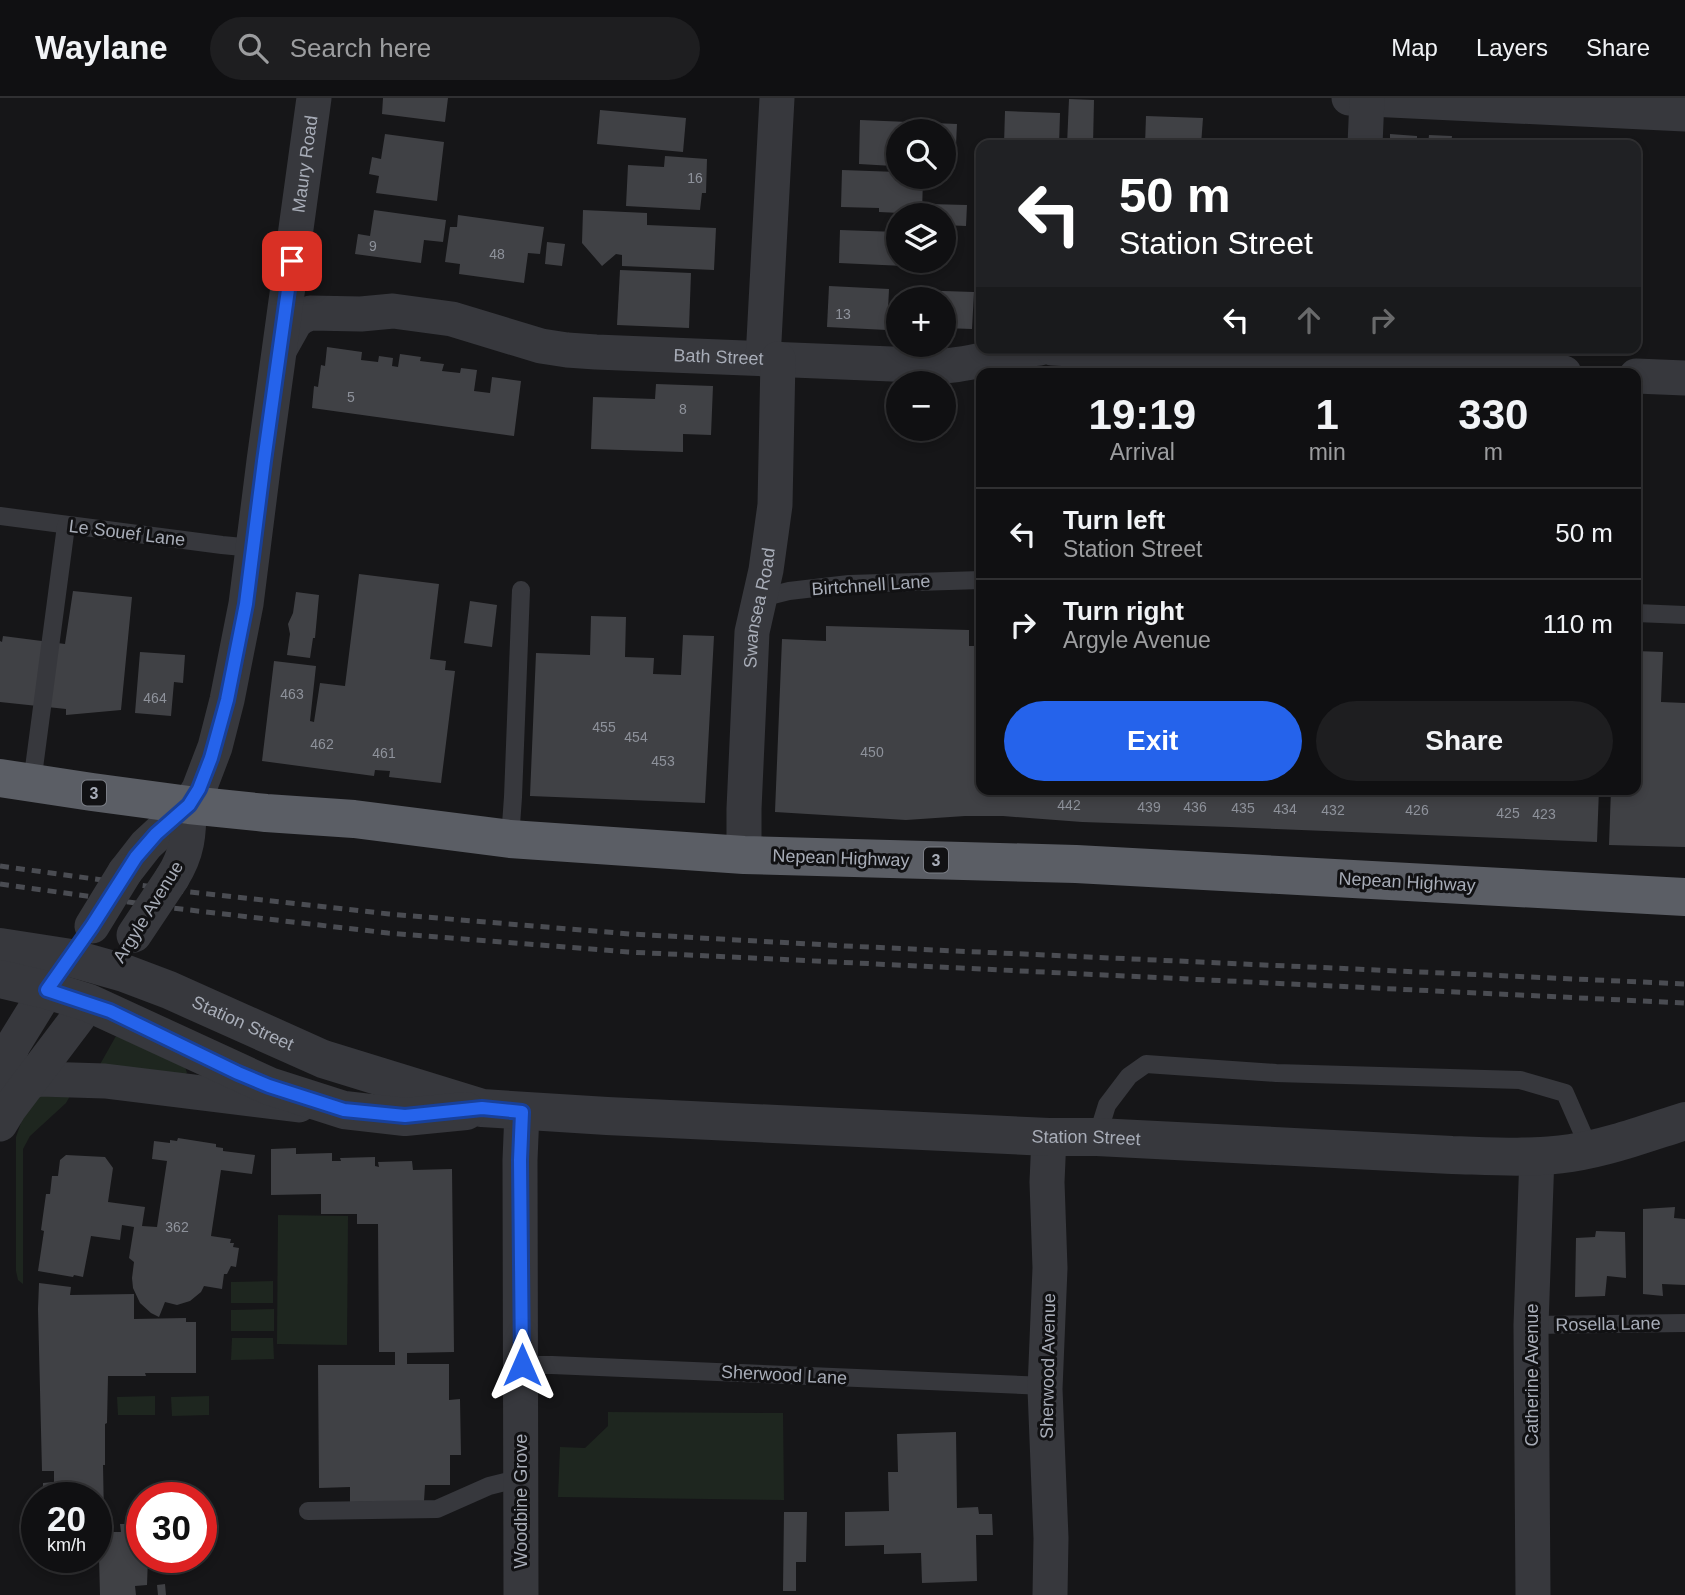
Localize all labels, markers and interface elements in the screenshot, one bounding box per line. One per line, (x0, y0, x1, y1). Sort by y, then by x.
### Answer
search box (210, 17, 700, 80)
text: Waylane (35, 29, 168, 66)
icon: search (234, 29, 272, 67)
text: Search here (290, 33, 431, 63)
text: Map (1391, 34, 1438, 61)
text: Layers (1476, 34, 1548, 61)
text: Share (1586, 34, 1650, 61)
street label: Maury Road (288, 114, 322, 214)
map controls (886, 119, 956, 441)
button: search (886, 119, 956, 189)
icon: left (1004, 168, 1095, 259)
text: 50 m (1119, 168, 1231, 222)
house number: 16 (687, 170, 703, 186)
button: layers (886, 203, 956, 273)
text: Station Street (1119, 225, 1313, 261)
pin (262, 231, 322, 291)
house number: 9 (369, 238, 377, 254)
icon: arrive (273, 242, 311, 280)
house number: 48 (489, 246, 505, 262)
button: + (886, 287, 956, 357)
icon: left (1217, 301, 1255, 339)
icon: ahead (1290, 301, 1328, 339)
icon: right (1363, 301, 1401, 339)
house number: 13 (835, 306, 851, 322)
street label: Bath Street (673, 345, 764, 369)
button: − (886, 371, 956, 441)
house number: 5 (347, 389, 355, 405)
text: 19:19 (1089, 391, 1196, 438)
text: 1 (1315, 391, 1339, 438)
text: 330 (1458, 391, 1528, 438)
house number: 8 (679, 401, 687, 417)
text: Arrival (1110, 439, 1175, 465)
text: min (1309, 439, 1346, 465)
text: m (1484, 439, 1503, 465)
text: Turn left (1063, 505, 1165, 535)
icon: left (1004, 515, 1042, 553)
street label: Le Souef Lane (68, 516, 186, 550)
text: 50 m (1555, 518, 1613, 548)
text: Station Street (1063, 536, 1202, 562)
street label: Swansea Road (740, 547, 779, 669)
street label: Birtchnell Lane (811, 571, 931, 599)
text: Turn right (1063, 596, 1184, 626)
icon: right (1004, 606, 1042, 644)
text: 110 m (1543, 609, 1613, 639)
text: Argyle Avenue (1063, 627, 1211, 653)
house number: 463 (280, 686, 304, 702)
house number: 464 (143, 690, 167, 706)
button: Exit (1004, 701, 1302, 781)
button: Share (1316, 701, 1613, 781)
house number: 455 (592, 719, 616, 735)
house number: 454 (624, 729, 648, 745)
house number: 462 (310, 736, 334, 752)
house number: 450 (860, 744, 884, 760)
house number: 461 (372, 745, 396, 761)
house number: 453 (651, 753, 675, 769)
road number: 3 (82, 780, 106, 806)
house number: 442 (1057, 797, 1081, 813)
house number: 439 (1137, 799, 1161, 815)
house number: 436 (1183, 799, 1207, 815)
house number: 435 (1231, 800, 1255, 816)
house number: 434 (1273, 801, 1297, 817)
house number: 432 (1321, 802, 1345, 818)
house number: 426 (1405, 802, 1429, 818)
house number: 425 (1496, 805, 1520, 821)
house number: 423 (1532, 806, 1556, 822)
street label: Nepean Highway (772, 846, 910, 870)
road number: 3 (924, 848, 948, 873)
street label: Argyle Avenue (109, 858, 187, 966)
street label: Nepean Highway (1338, 868, 1476, 896)
street label: Station Street (189, 992, 297, 1055)
street label: Station Street (1031, 1126, 1141, 1149)
house number: 362 (165, 1219, 189, 1235)
street label: Sherwood Avenue (1037, 1293, 1059, 1439)
street label: Catherine Avenue (1522, 1304, 1542, 1446)
street label: Rosella Lane (1555, 1313, 1661, 1335)
position arrow (485, 1328, 559, 1402)
street label: Sherwood Lane (721, 1362, 847, 1388)
street label: Woodbine Grove (511, 1434, 531, 1568)
speed limit sign: 30 (126, 1482, 217, 1573)
text: 20 (47, 1499, 86, 1538)
text: km/h (47, 1535, 86, 1555)

